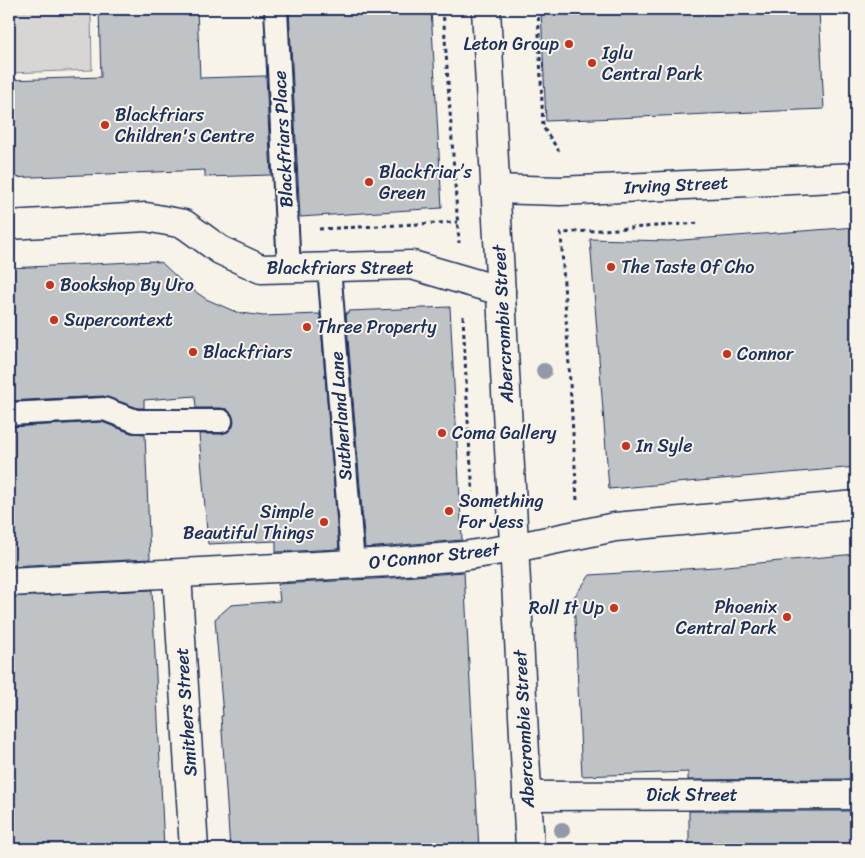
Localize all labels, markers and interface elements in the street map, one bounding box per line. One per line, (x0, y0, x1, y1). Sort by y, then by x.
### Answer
place label: Leton Group (463, 28, 559, 60)
place label: Iglu Central Park (601, 37, 703, 90)
marker: Leton Group (563, 38, 575, 50)
marker: Iglu Central Park (586, 57, 598, 69)
street label: Blackfriars Place (263, 70, 303, 208)
place label: Blackfriars Children's Centre (115, 99, 255, 152)
marker: Blackfriars Children's Centre (99, 119, 111, 131)
place label: Blackfriar’s Green (379, 156, 472, 209)
street label: Irving Street (622, 166, 729, 204)
marker: Blackfriar’s Green (363, 176, 375, 188)
street label: Abercrombie Street (483, 244, 523, 405)
place label: The Taste Of Cho (621, 251, 754, 283)
street label: Blackfriars Street (267, 252, 413, 284)
marker: The Taste Of Cho (605, 261, 617, 273)
place label: Bookshop By Uro (60, 269, 194, 301)
marker: Bookshop By Uro (44, 279, 56, 291)
place label: Supercontext (64, 304, 173, 336)
place label: Three Property (317, 311, 437, 343)
marker: Supercontext (48, 314, 60, 326)
marker: Three Property (301, 321, 313, 333)
place label: Blackfriars (203, 336, 293, 368)
place label: Connor (737, 338, 795, 370)
marker: Blackfriars (187, 346, 199, 358)
marker: Connor (721, 348, 733, 360)
street label: Sutherland Lane (321, 350, 361, 482)
place label: Coma Gallery (452, 417, 557, 449)
marker: Coma Gallery (436, 427, 448, 439)
place label: In Syle (635, 430, 693, 462)
marker: In Syle (620, 440, 632, 452)
place label: Something For Jess (459, 485, 544, 538)
place label: Simple Beautiful Things (183, 496, 315, 549)
marker: Something For Jess (443, 505, 455, 517)
marker: Simple Beautiful Things (318, 516, 330, 528)
street label: O'Connor Street (367, 533, 502, 579)
place label: Phoenix Central Park (676, 591, 778, 644)
place label: Roll It Up (529, 592, 604, 624)
marker: Roll It Up (608, 602, 620, 614)
marker: Phoenix Central Park (781, 611, 793, 623)
street label: Smithers Street (166, 646, 206, 778)
street label: Abercrombie Street (504, 649, 544, 810)
street label: Dick Street (646, 779, 738, 811)

